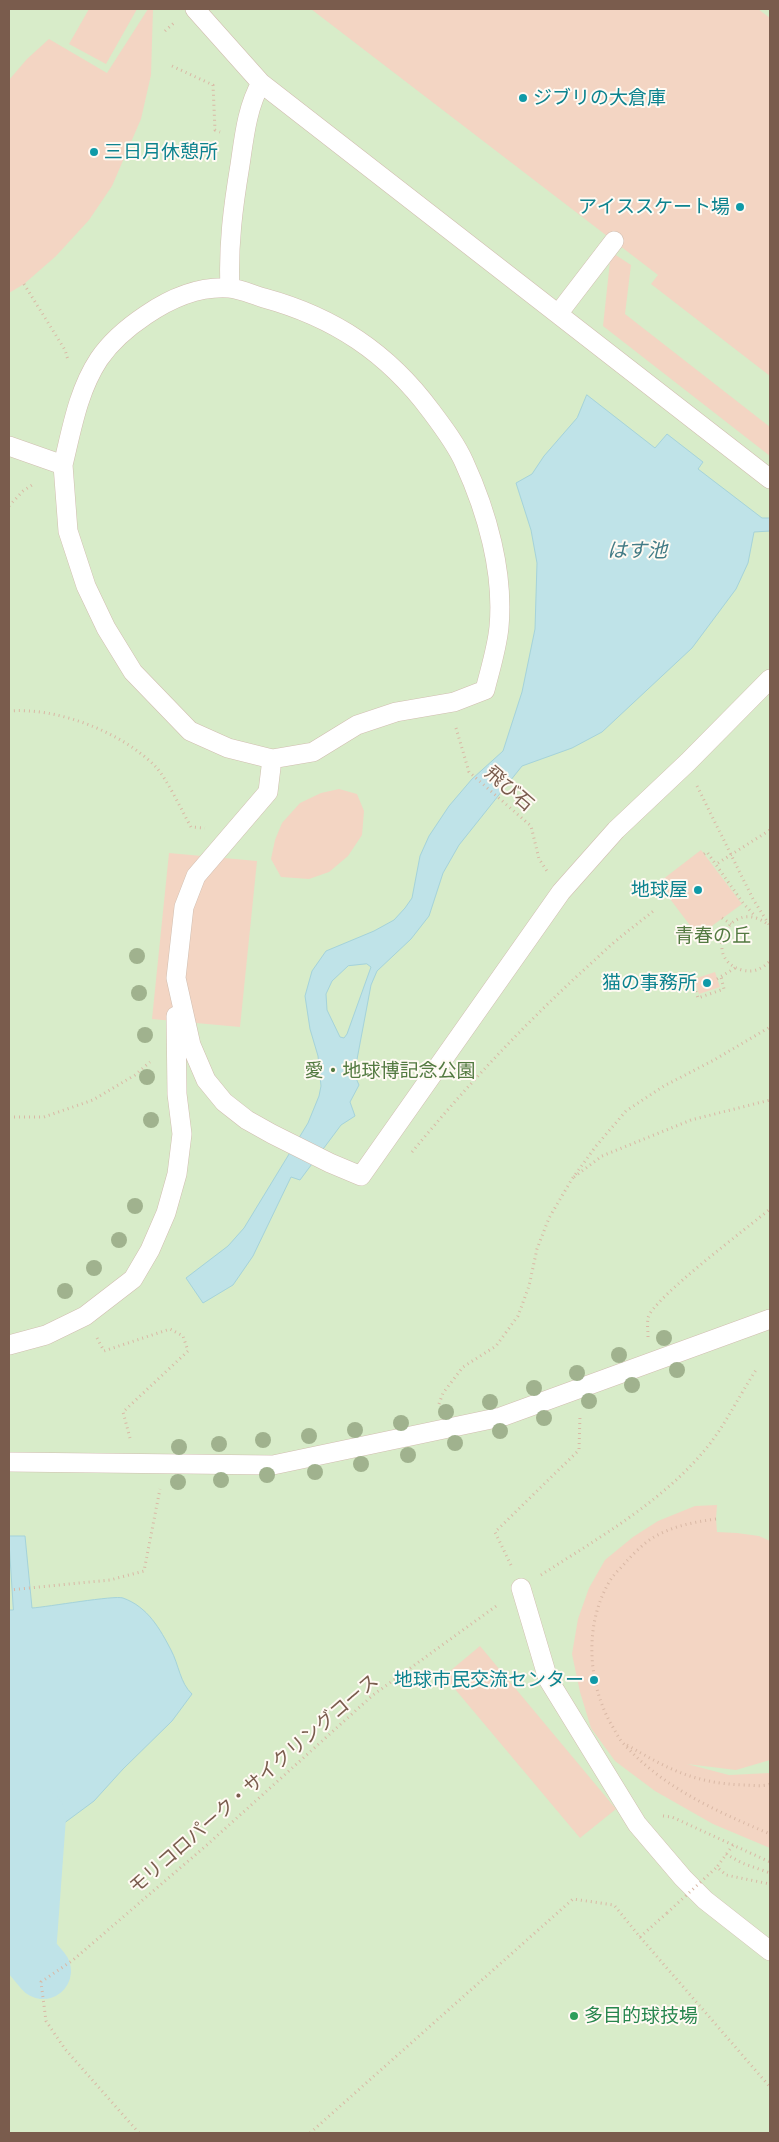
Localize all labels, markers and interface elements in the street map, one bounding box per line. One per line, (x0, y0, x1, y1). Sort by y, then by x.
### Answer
place label: ジブリの大倉庫 (533, 87, 666, 109)
marker: ジブリの大倉庫 (517, 92, 529, 104)
place label: 三日月休憩所 (104, 141, 218, 163)
marker: 三日月休憩所 (88, 146, 100, 158)
place label: アイススケート場 (578, 196, 730, 218)
marker: アイススケート場 (734, 201, 746, 213)
water label: はす池 (607, 539, 667, 563)
street label: 飛び石 (480, 762, 538, 816)
place label: 地球屋 (631, 879, 688, 901)
marker: 地球屋 (692, 884, 704, 896)
park label: 青春の丘 (675, 925, 751, 947)
place label: 猫の事務所 (602, 972, 697, 994)
marker: 猫の事務所 (701, 977, 713, 989)
park label: 愛・地球博記念公園 (305, 1060, 475, 1082)
place label: 地球市民交流センター (394, 1669, 584, 1691)
street label: モリコロパーク・サイクリングコース (125, 1670, 383, 1898)
marker: 地球市民交流センター (588, 1674, 600, 1686)
place label: 多目的球技場 (584, 2005, 698, 2027)
marker: 多目的球技場 (568, 2010, 580, 2022)

